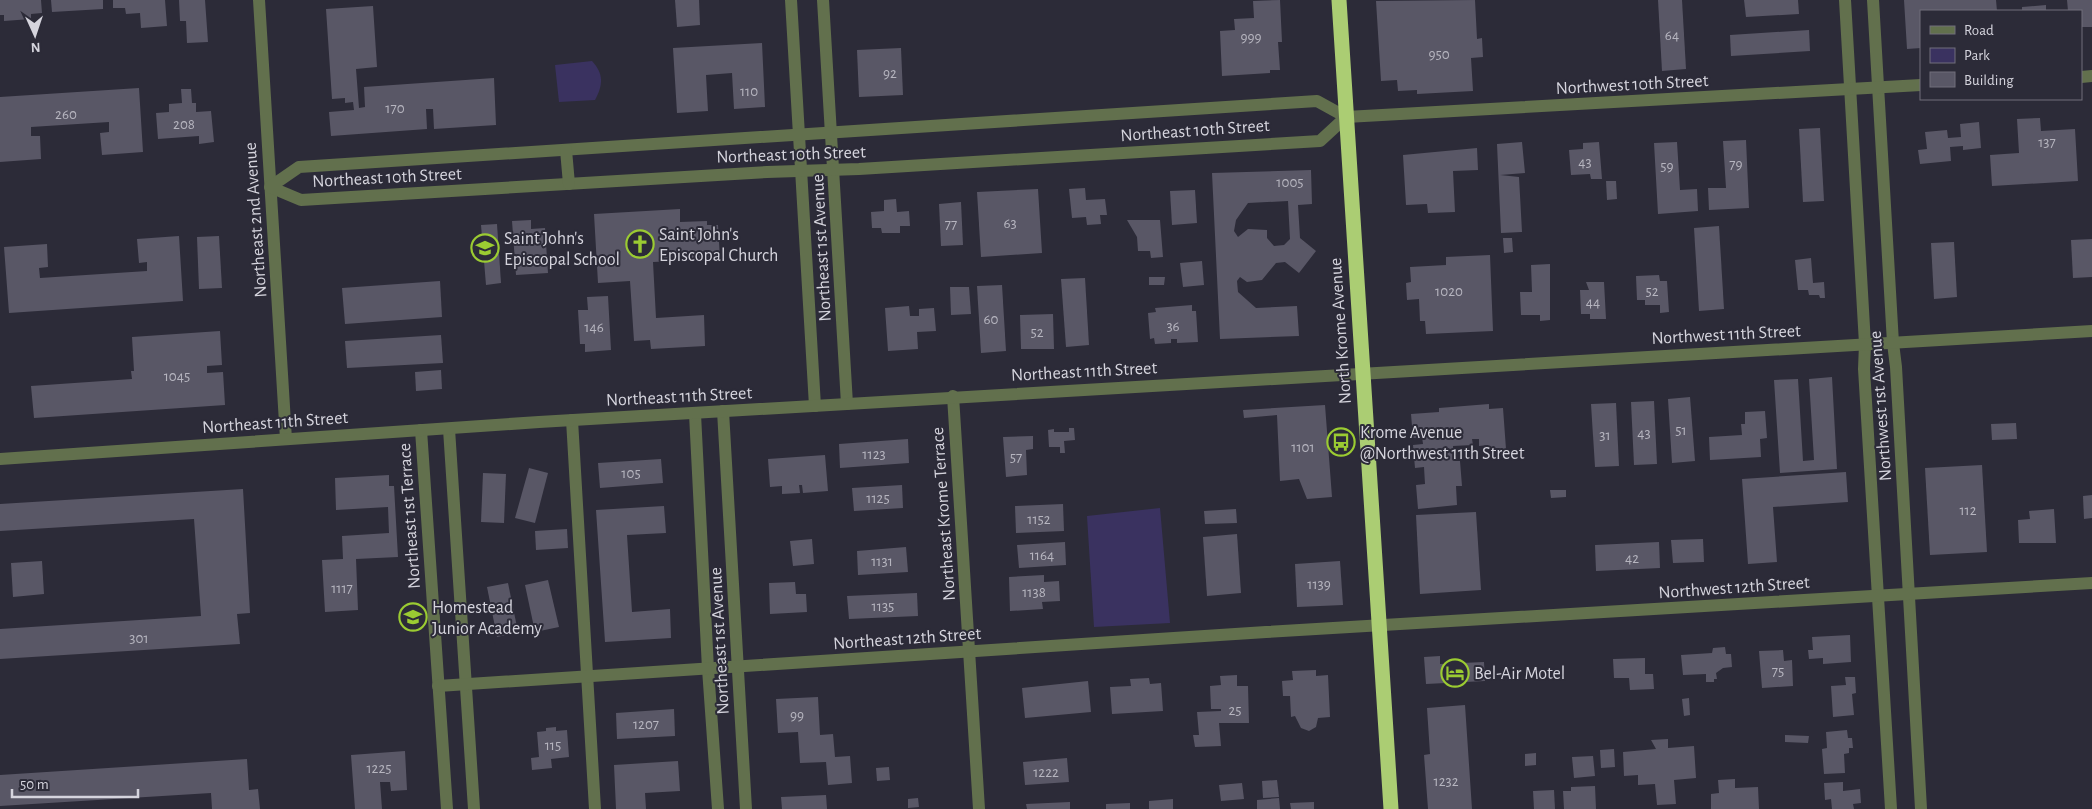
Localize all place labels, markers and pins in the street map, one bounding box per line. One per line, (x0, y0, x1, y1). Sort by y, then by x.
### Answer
place label: Saint John's Episcopal Church (659, 226, 778, 265)
church icon: Saint John's Episcopal Church (625, 229, 655, 259)
place label: Saint John's Episcopal School (504, 230, 620, 269)
school or university icon: Saint John's Episcopal School (470, 233, 500, 263)
place label: Krome Avenue @Northwest 11th Street (1360, 424, 1525, 463)
bus stop icon: Krome Avenue @Northwest 11th Street (1326, 427, 1356, 457)
place label: Homestead Junior Academy (432, 599, 542, 638)
school or university icon: Homestead Junior Academy (398, 602, 428, 632)
hotel icon: Bel-Air Motel (1440, 658, 1470, 688)
place label: Bel-Air Motel (1474, 665, 1565, 683)

